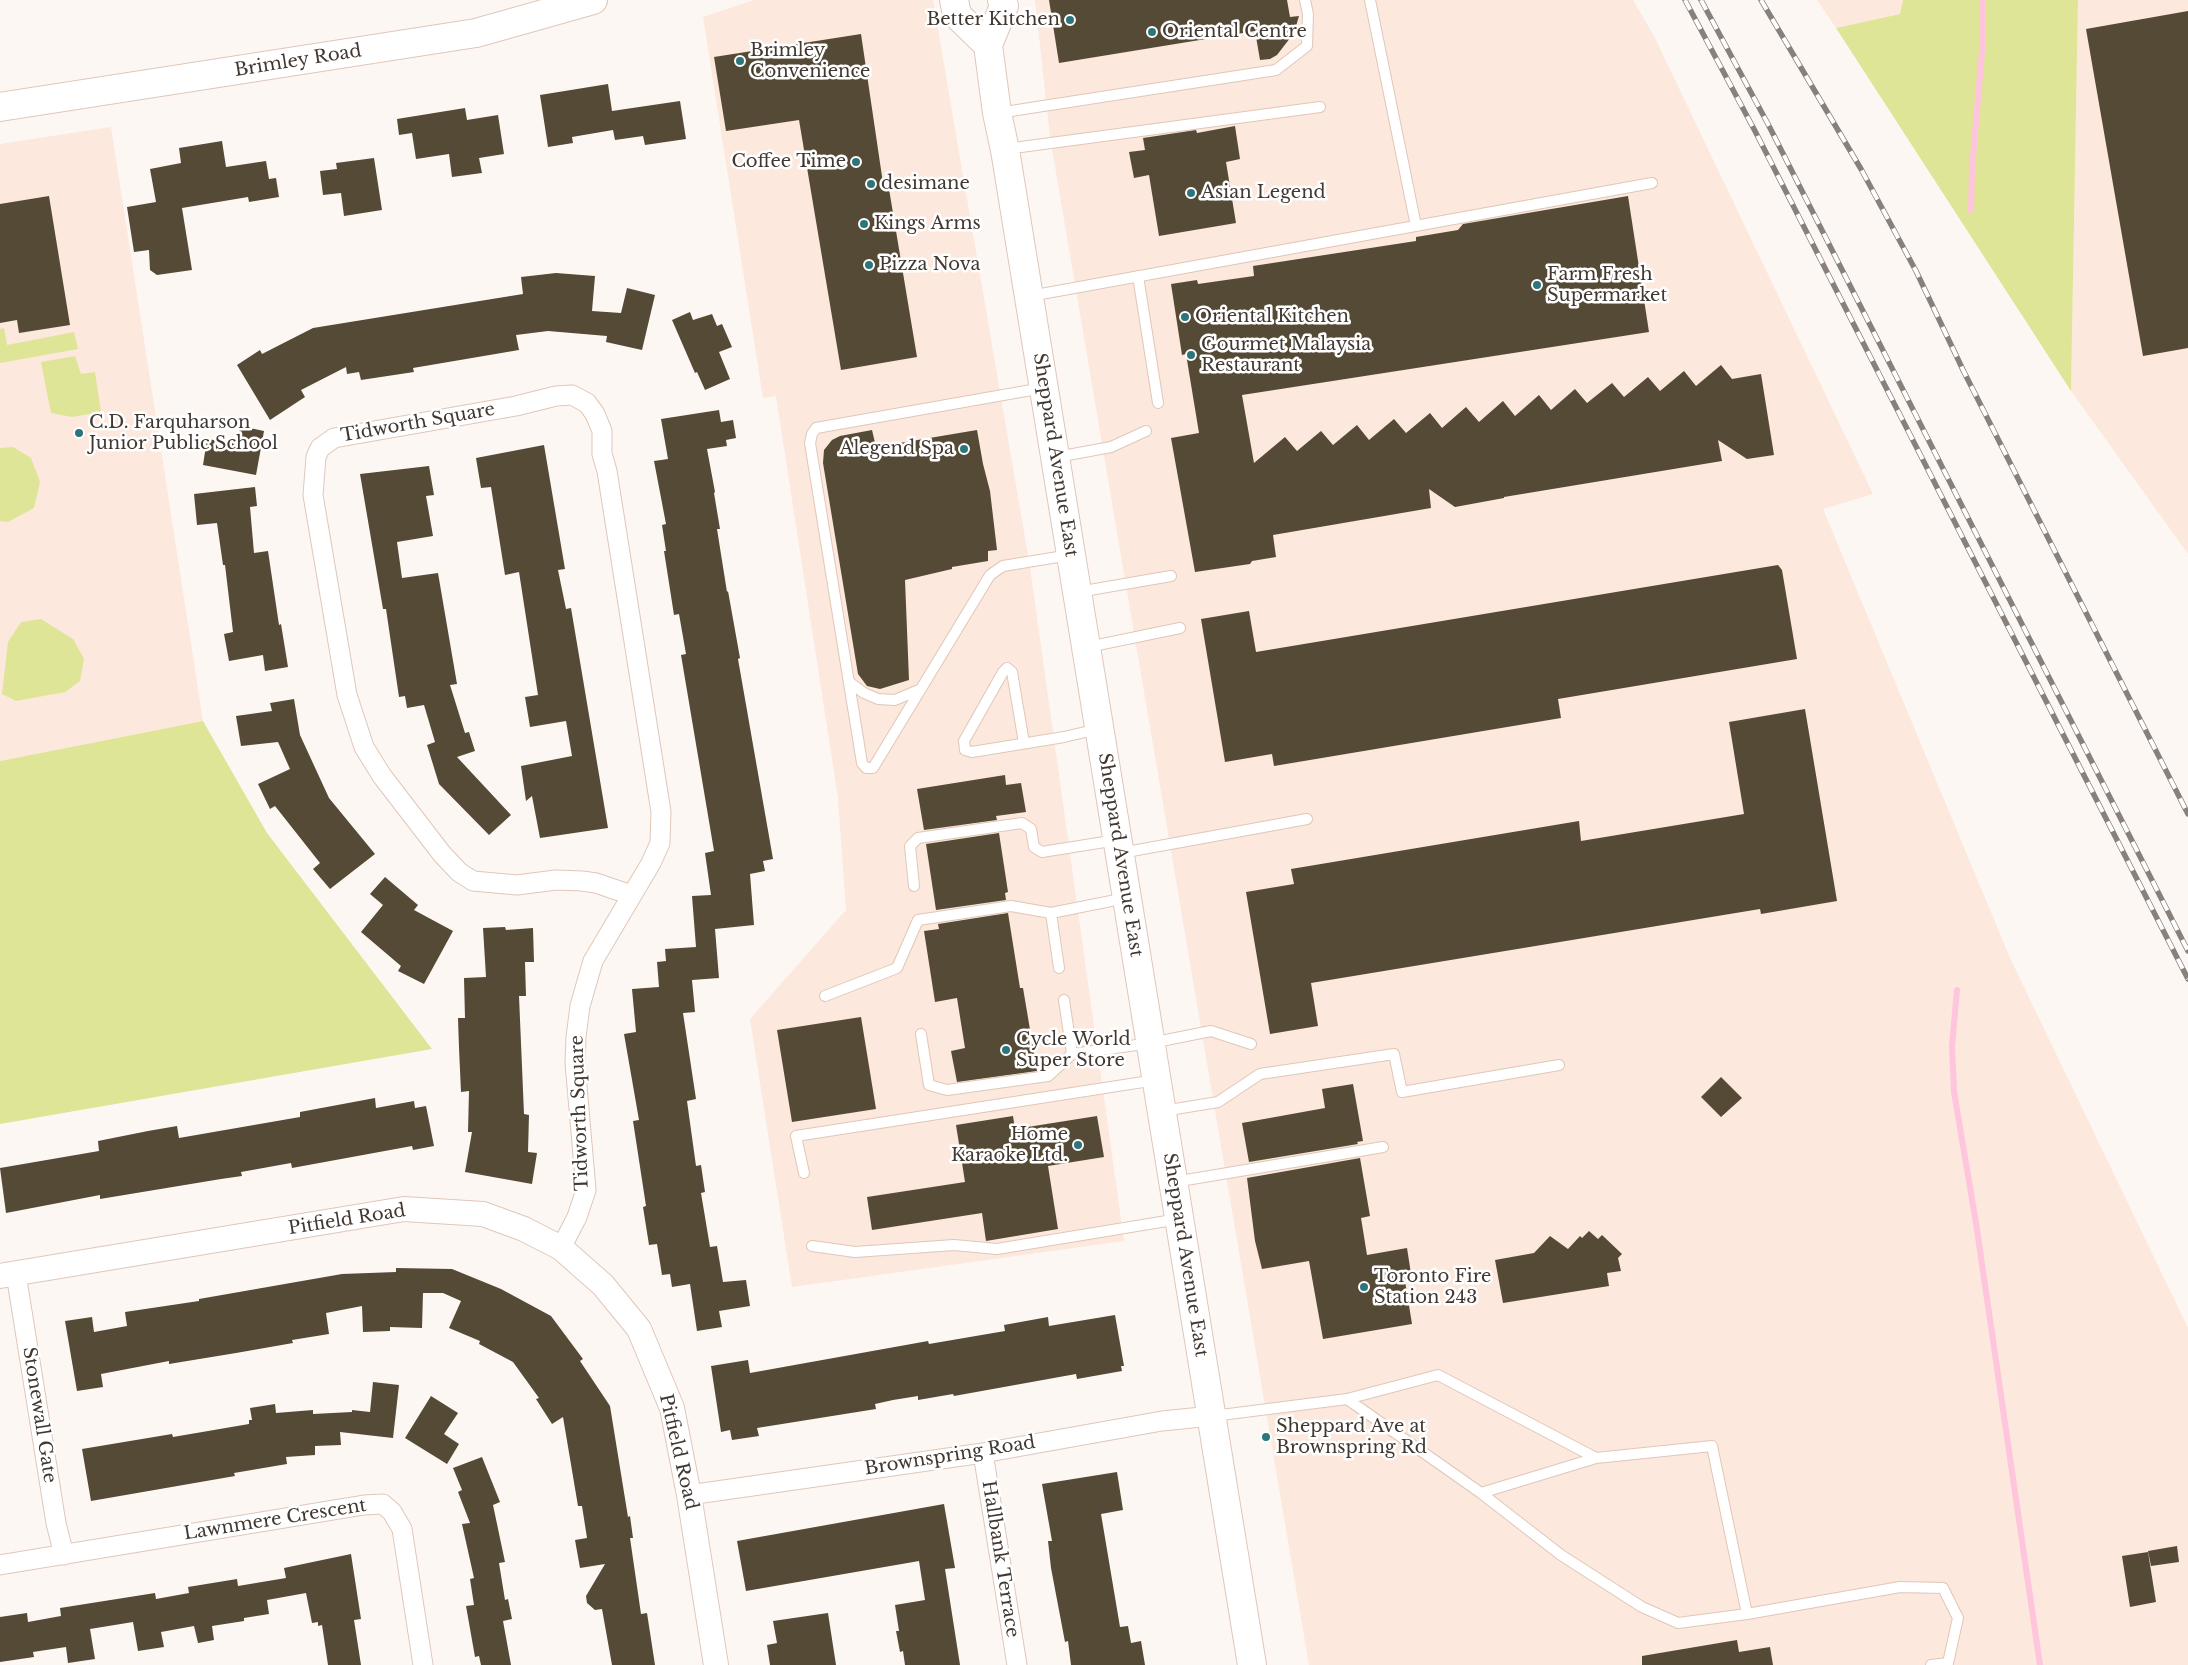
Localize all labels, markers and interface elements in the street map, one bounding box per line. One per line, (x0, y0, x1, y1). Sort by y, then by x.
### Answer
place label: Better Kitchen (926, 9, 1060, 31)
marker: Better Kitchen (1064, 14, 1076, 26)
place label: Oriental Centre (1162, 21, 1307, 43)
marker: Oriental Centre (1146, 26, 1158, 38)
street label: Brimley Road (233, 40, 363, 82)
place label: Brimley Convenience (750, 40, 870, 82)
marker: Brimley Convenience (734, 55, 746, 67)
place label: Coffee Time (731, 151, 846, 173)
marker: Coffee Time (850, 156, 862, 168)
place label: desimane (881, 173, 970, 195)
marker: desimane (865, 178, 877, 190)
place label: Asian Legend (1201, 182, 1326, 204)
marker: Asian Legend (1185, 187, 1197, 199)
place label: Kings Arms (874, 213, 981, 235)
marker: Kings Arms (858, 218, 870, 230)
place label: Pizza Nova (879, 254, 981, 276)
marker: Pizza Nova (863, 259, 875, 271)
place label: Farm Fresh Supermarket (1547, 264, 1667, 306)
marker: Farm Fresh Supermarket (1531, 279, 1543, 291)
place label: Oriental Kitchen (1195, 306, 1349, 328)
marker: Oriental Kitchen (1179, 311, 1191, 323)
place label: Gourmet Malaysia Restaurant (1201, 334, 1371, 376)
marker: Gourmet Malaysia Restaurant (1185, 349, 1197, 361)
street label: Sheppard Avenue East (1028, 351, 1082, 559)
street label: Tidworth Square (339, 399, 497, 447)
place label: C.D. Farquharson Junior Public School (89, 412, 278, 454)
marker: C.D. Farquharson Junior Public School (73, 427, 85, 439)
place label: Alegend Spa (840, 438, 954, 460)
marker: Alegend Spa (958, 443, 970, 455)
street label: Sheppard Avenue East (1093, 751, 1147, 959)
place label: Cycle World Super Store (1016, 1029, 1131, 1072)
street label: Tidworth Square (566, 1035, 594, 1191)
marker: Cycle World Super Store (1000, 1044, 1012, 1056)
place label: Home Karaoke Ltd. (951, 1124, 1068, 1166)
marker: Home Karaoke Ltd. (1072, 1139, 1084, 1151)
street label: Sheppard Avenue East (1158, 1151, 1212, 1359)
street label: Pitfield Road (287, 1200, 407, 1240)
place label: Toronto Fire Station 243 (1374, 1266, 1491, 1308)
marker: Toronto Fire Station 243 (1358, 1281, 1370, 1293)
street label: Stonewall Gate (18, 1345, 60, 1485)
street label: Pitfield Road (654, 1392, 702, 1512)
place label: Sheppard Ave at Brownspring Rd (1276, 1416, 1427, 1458)
marker: Sheppard Ave at Brownspring Rd (1260, 1431, 1272, 1443)
street label: Brownspring Road (863, 1432, 1037, 1480)
street label: Hallbank Terrace (977, 1479, 1023, 1639)
street label: Lawnmere Crescent (182, 1495, 368, 1545)

